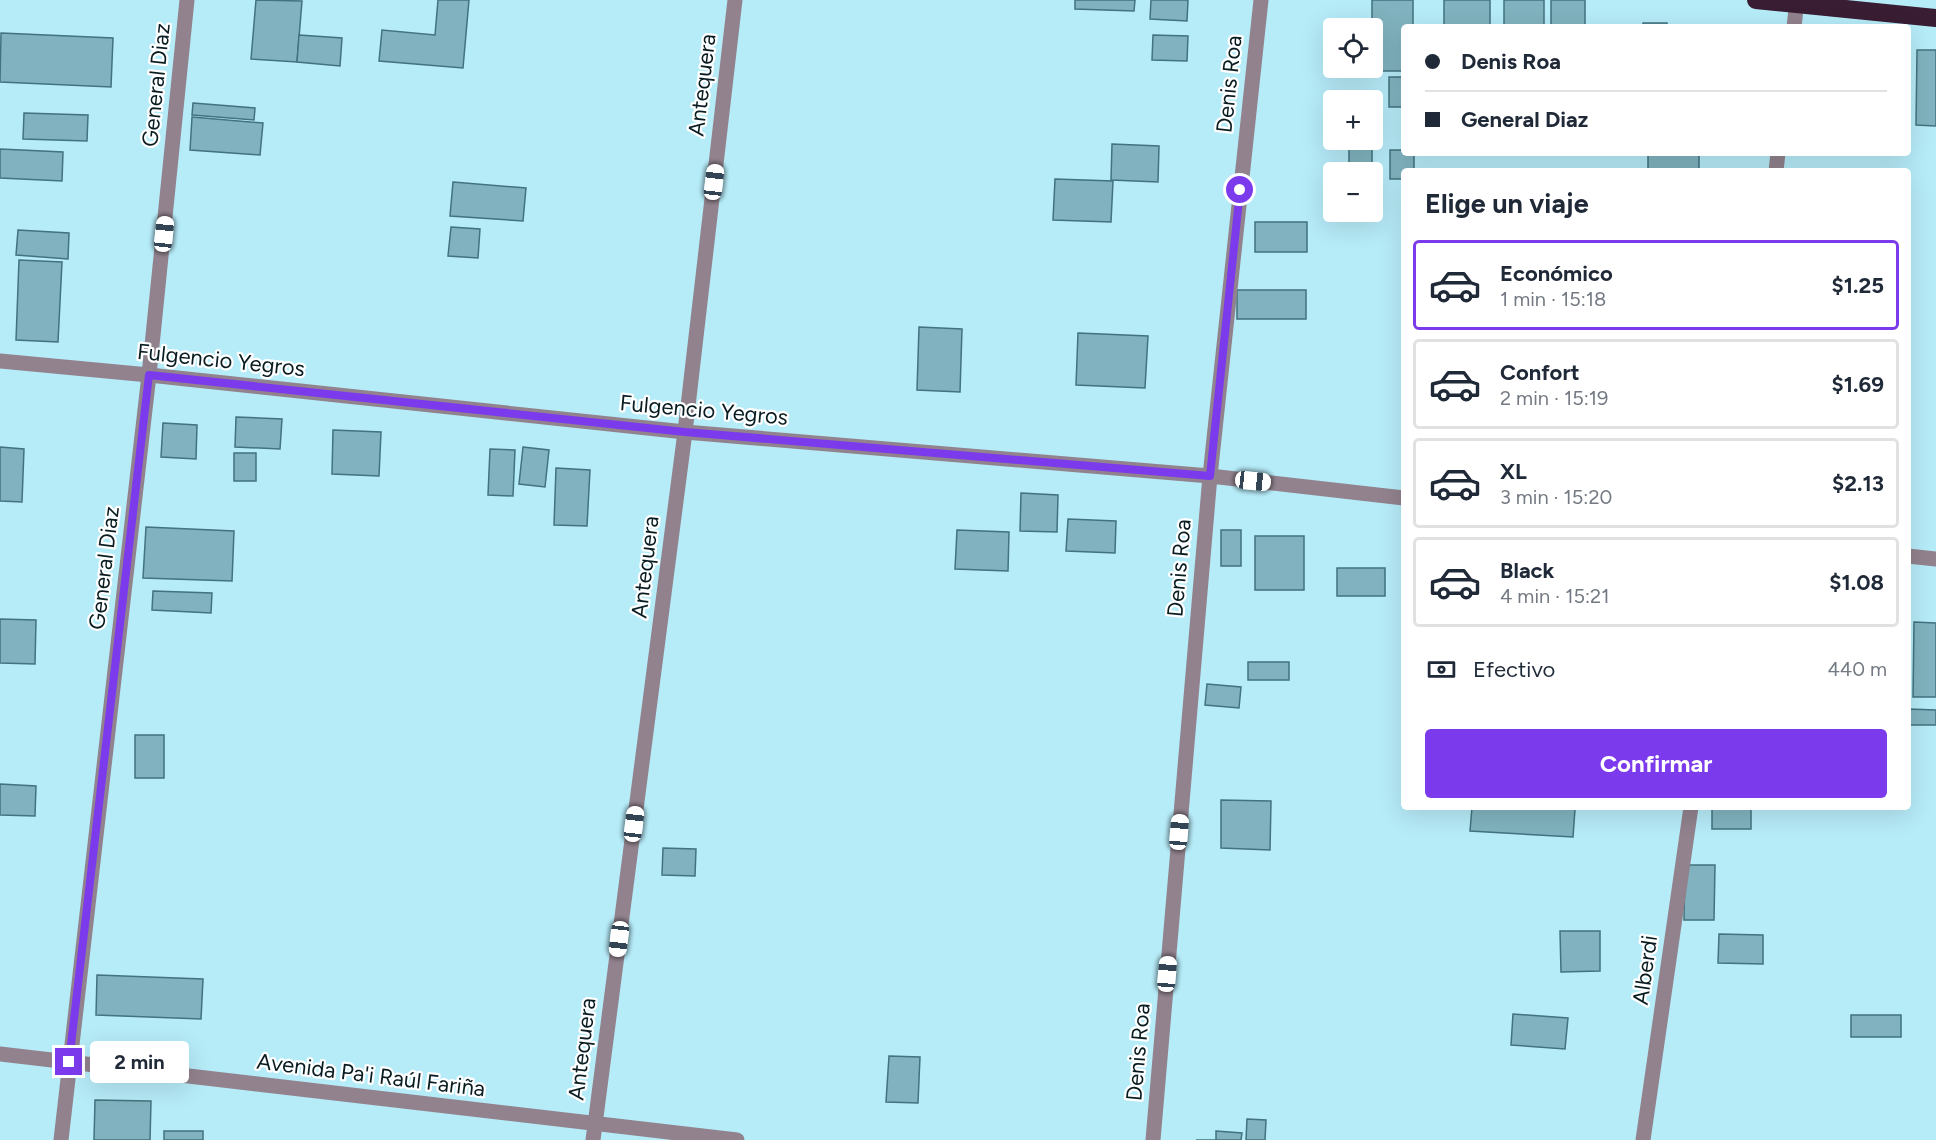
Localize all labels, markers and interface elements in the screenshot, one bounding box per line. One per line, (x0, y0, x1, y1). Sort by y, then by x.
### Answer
map controls (1323, 18, 1383, 222)
button: locate (1323, 18, 1383, 78)
street label: General Diaz (136, 22, 176, 148)
street label: Antequera (682, 32, 722, 138)
street label: Denis Roa (1210, 34, 1248, 134)
text: Denis Roa (1461, 48, 1561, 75)
button: + (1323, 90, 1383, 150)
text: General Diaz (1461, 106, 1588, 133)
button: − (1323, 162, 1383, 222)
car (703, 163, 725, 201)
route start (1226, 176, 1253, 203)
text: Elige un viaje (1425, 187, 1589, 220)
car (153, 215, 175, 253)
icon: car (1428, 258, 1482, 312)
text: Económico (1500, 260, 1613, 287)
text: $1.25 (1832, 272, 1884, 299)
text: 1 min · 15:18 (1500, 287, 1606, 311)
street label: Fulgencio Yegros (136, 338, 306, 382)
icon: car (1428, 357, 1482, 411)
text: Confort (1500, 359, 1580, 386)
text: $1.69 (1832, 371, 1884, 398)
text: 2 min · 15:19 (1500, 386, 1608, 410)
street label: Fulgencio Yegros (619, 389, 789, 431)
icon: car (1428, 456, 1482, 510)
text: XL (1500, 458, 1527, 485)
car (1234, 470, 1272, 492)
text: $2.13 (1832, 470, 1884, 497)
text: 3 min · 15:20 (1500, 485, 1612, 509)
street label: General Diaz (83, 505, 125, 631)
street label: Antequera (625, 514, 665, 620)
street label: Denis Roa (1161, 518, 1197, 618)
icon: car (1428, 555, 1482, 609)
text: Black (1500, 557, 1554, 584)
text: $1.08 (1829, 569, 1884, 596)
text: 4 min · 15:21 (1500, 584, 1609, 608)
icon: cash (1425, 653, 1458, 686)
text: Efectivo (1473, 656, 1555, 683)
text: 440 m (1827, 657, 1887, 681)
button: Confirmar (1425, 729, 1887, 798)
car (623, 805, 645, 843)
car (1168, 813, 1190, 851)
car (608, 920, 630, 958)
street label: Alberdi (1627, 933, 1663, 1007)
car (1156, 955, 1178, 993)
street label: Antequera (562, 996, 602, 1102)
street label: Denis Roa (1120, 1002, 1156, 1102)
callout: 2 min (90, 1041, 189, 1083)
route end (55, 1048, 82, 1075)
street label: Avenida Pa'i Raúl Fariña (255, 1048, 487, 1102)
text: 2 min (114, 1050, 165, 1074)

